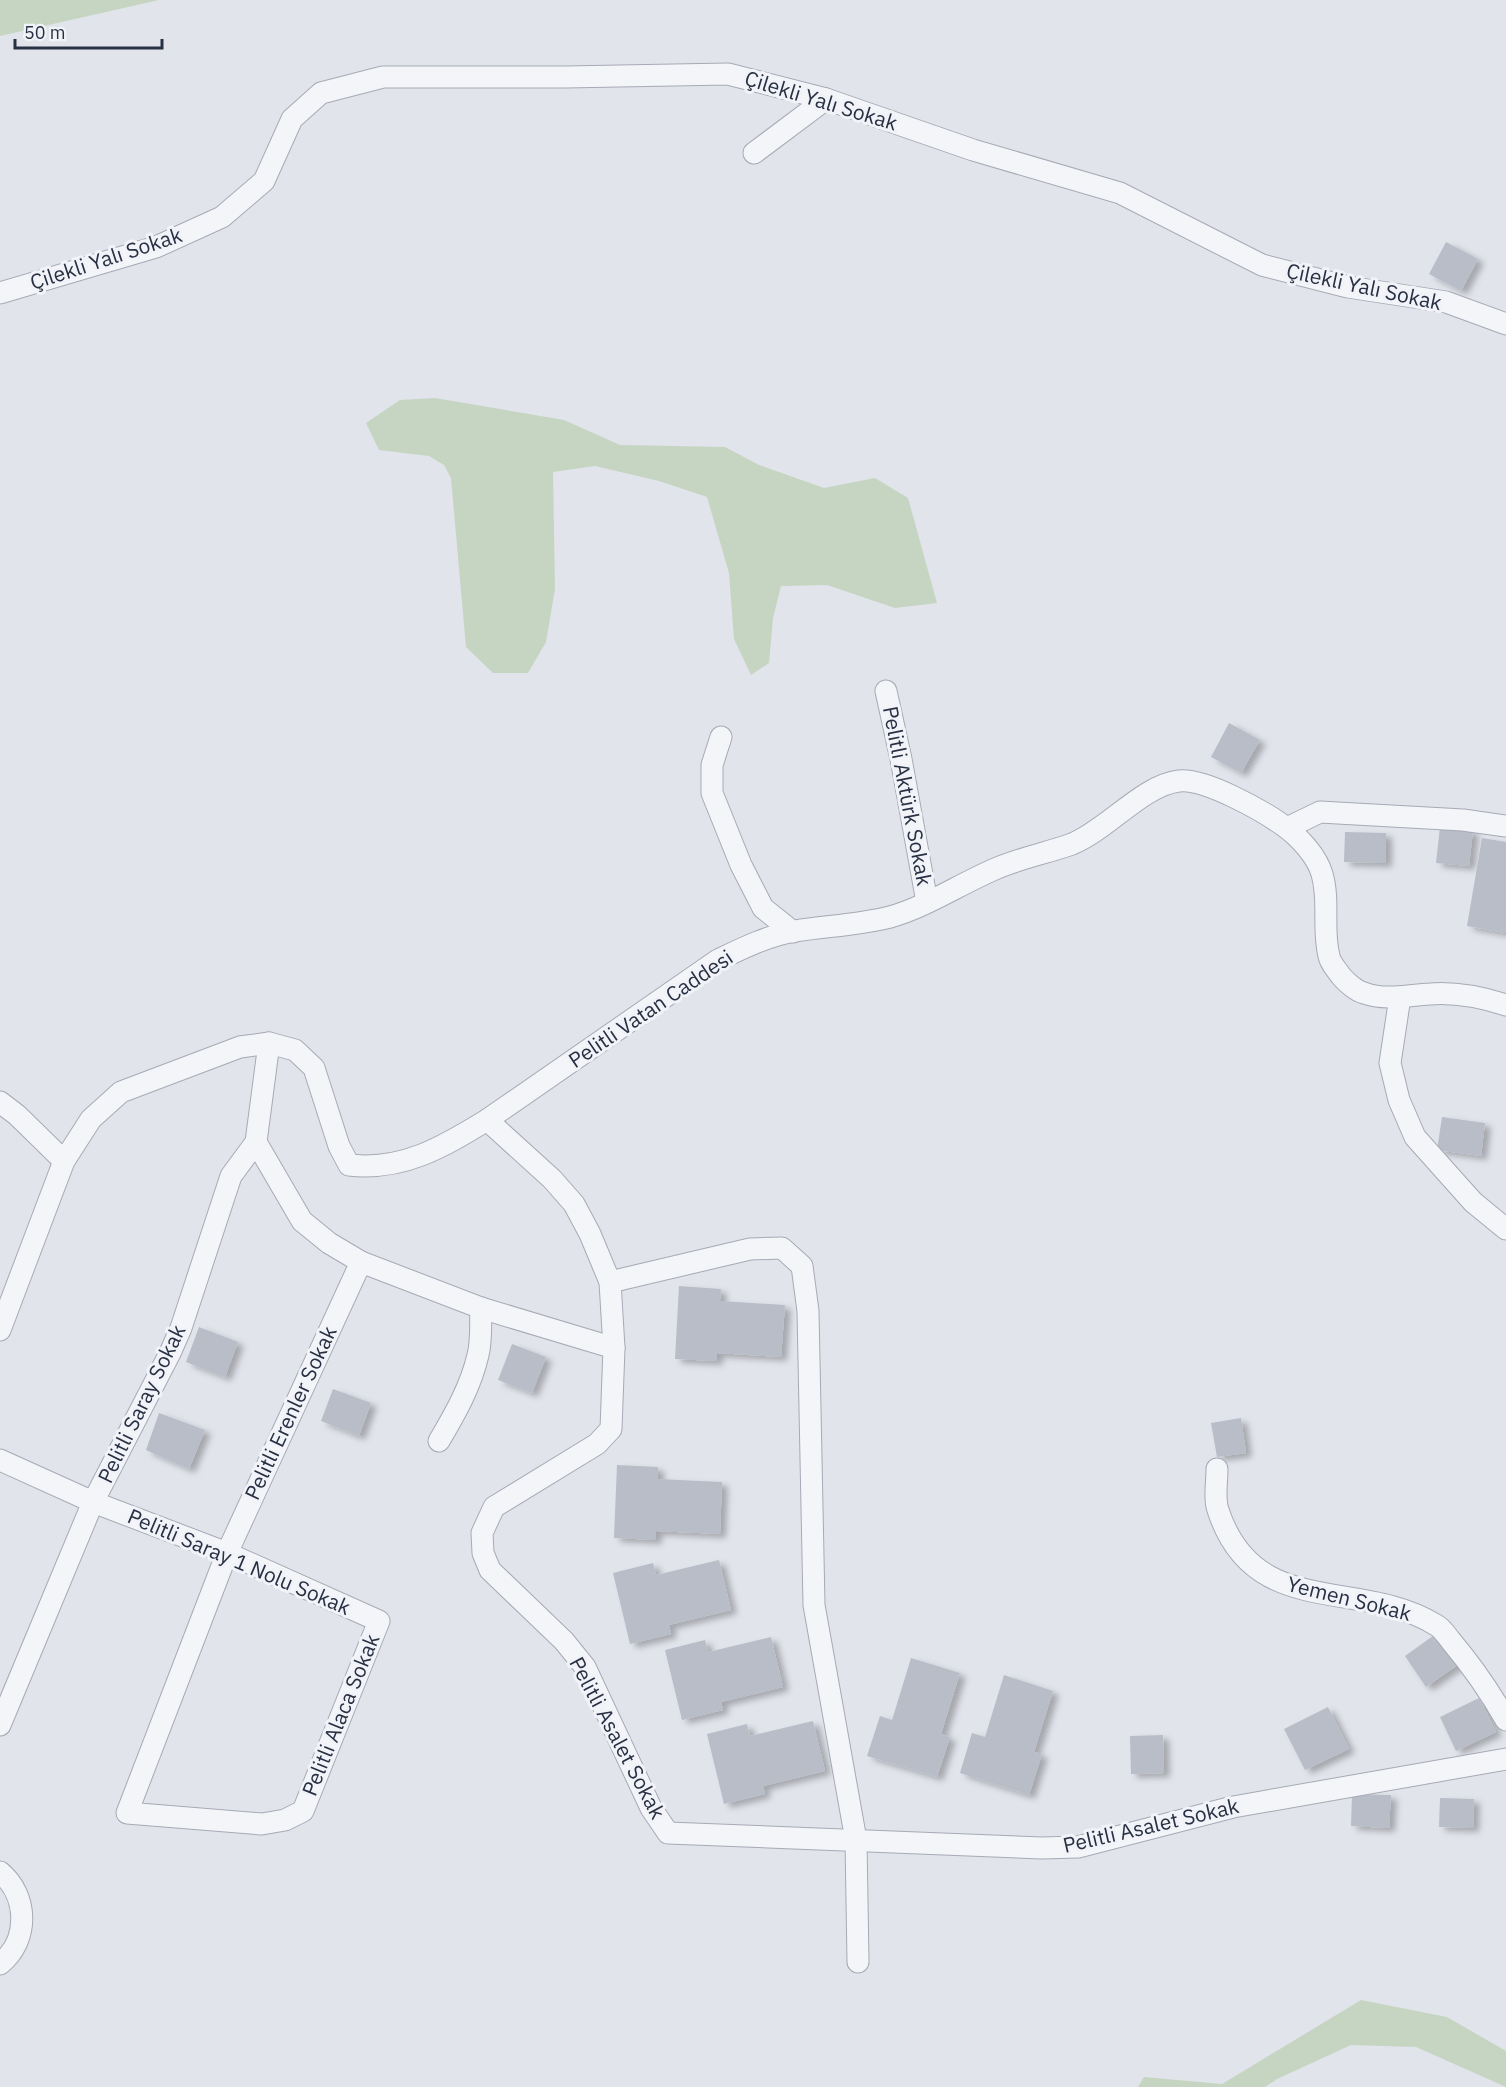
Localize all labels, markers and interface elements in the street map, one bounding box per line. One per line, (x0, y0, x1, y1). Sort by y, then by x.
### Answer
scale bar (15, 12, 162, 50)
text: 50 m (24, 21, 66, 44)
street label: Çilekli Yalı Sokak (742, 64, 901, 137)
street label: Çilekli Yalı Sokak (26, 220, 185, 296)
street label: Çilekli Yalı Sokak (1284, 256, 1445, 316)
street label: Pelitli Aktürk Sokak (877, 703, 939, 888)
street label: Pelitli Vatan Caddesi (563, 943, 738, 1074)
street label: Pelitli Saray Sokak (91, 1320, 192, 1487)
street label: Pelitli Erenler Sokak (238, 1321, 343, 1504)
street label: Pelitli Saray 1 Nolu Sokak (124, 1501, 355, 1621)
street label: Yemen Sokak (1284, 1569, 1414, 1627)
street label: Pelitli Alaca Sokak (295, 1629, 385, 1800)
street label: Pelitli Asalet Sokak (563, 1652, 672, 1823)
street label: Pelitli Asalet Sokak (1060, 1791, 1242, 1859)

